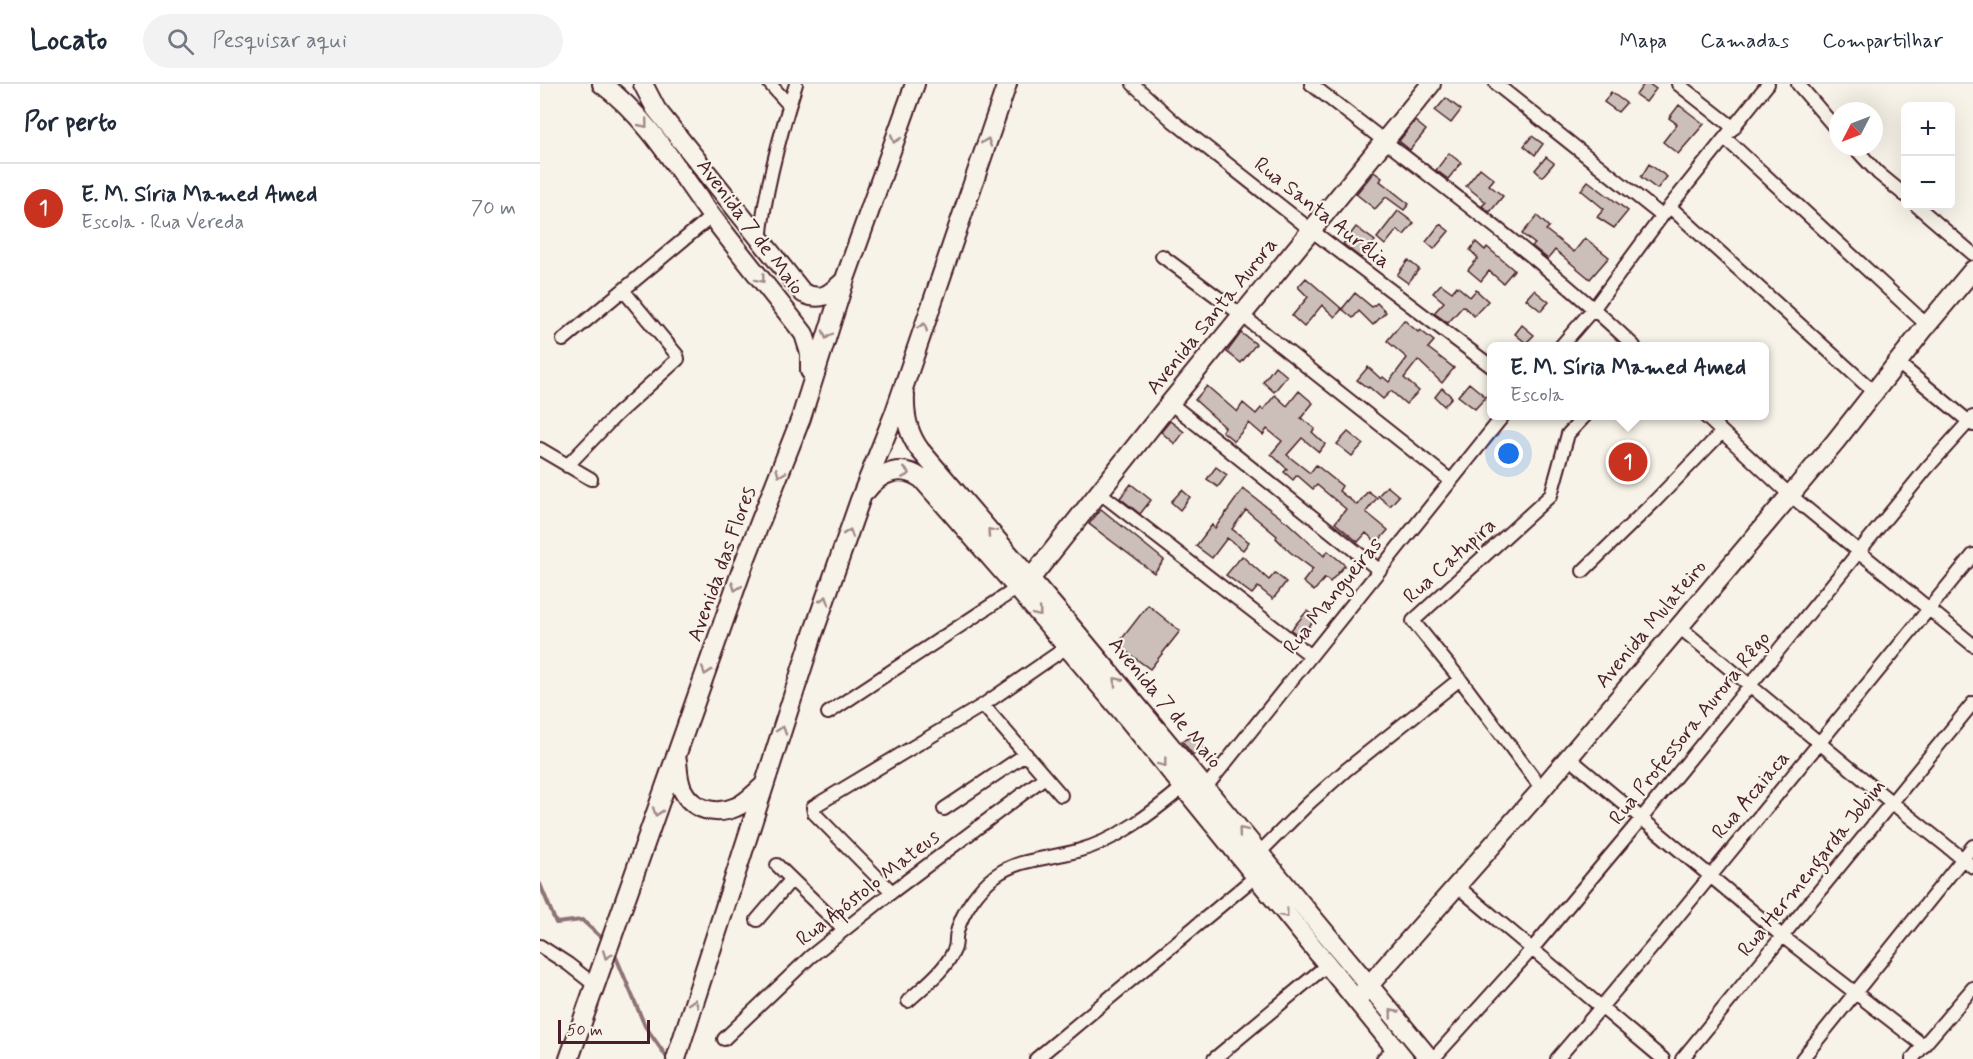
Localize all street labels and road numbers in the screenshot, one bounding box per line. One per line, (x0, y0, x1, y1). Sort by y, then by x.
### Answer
street label: Rua Santa Aurélia (1248, 151, 1396, 275)
street label: Avenida 7 de Maio (690, 153, 810, 301)
street label: Avenida Santa Aurora (1140, 232, 1284, 400)
street label: Avenida das Flores (681, 482, 763, 646)
street label: Rua Catupira (1397, 512, 1503, 610)
street label: Rua Mangueiras (1277, 531, 1390, 661)
street label: Avenida Mulateiro (1589, 554, 1713, 694)
street label: Rua Professora Aurora Rêgo (1603, 625, 1777, 831)
street label: Avenida 7 de Maio (1102, 631, 1228, 775)
street label: Rua Acaiaca (1706, 745, 1796, 845)
street label: Rua Hermengarda Jobim (1731, 773, 1894, 964)
street label: Rua Apóstolo Mateus (790, 823, 946, 954)

